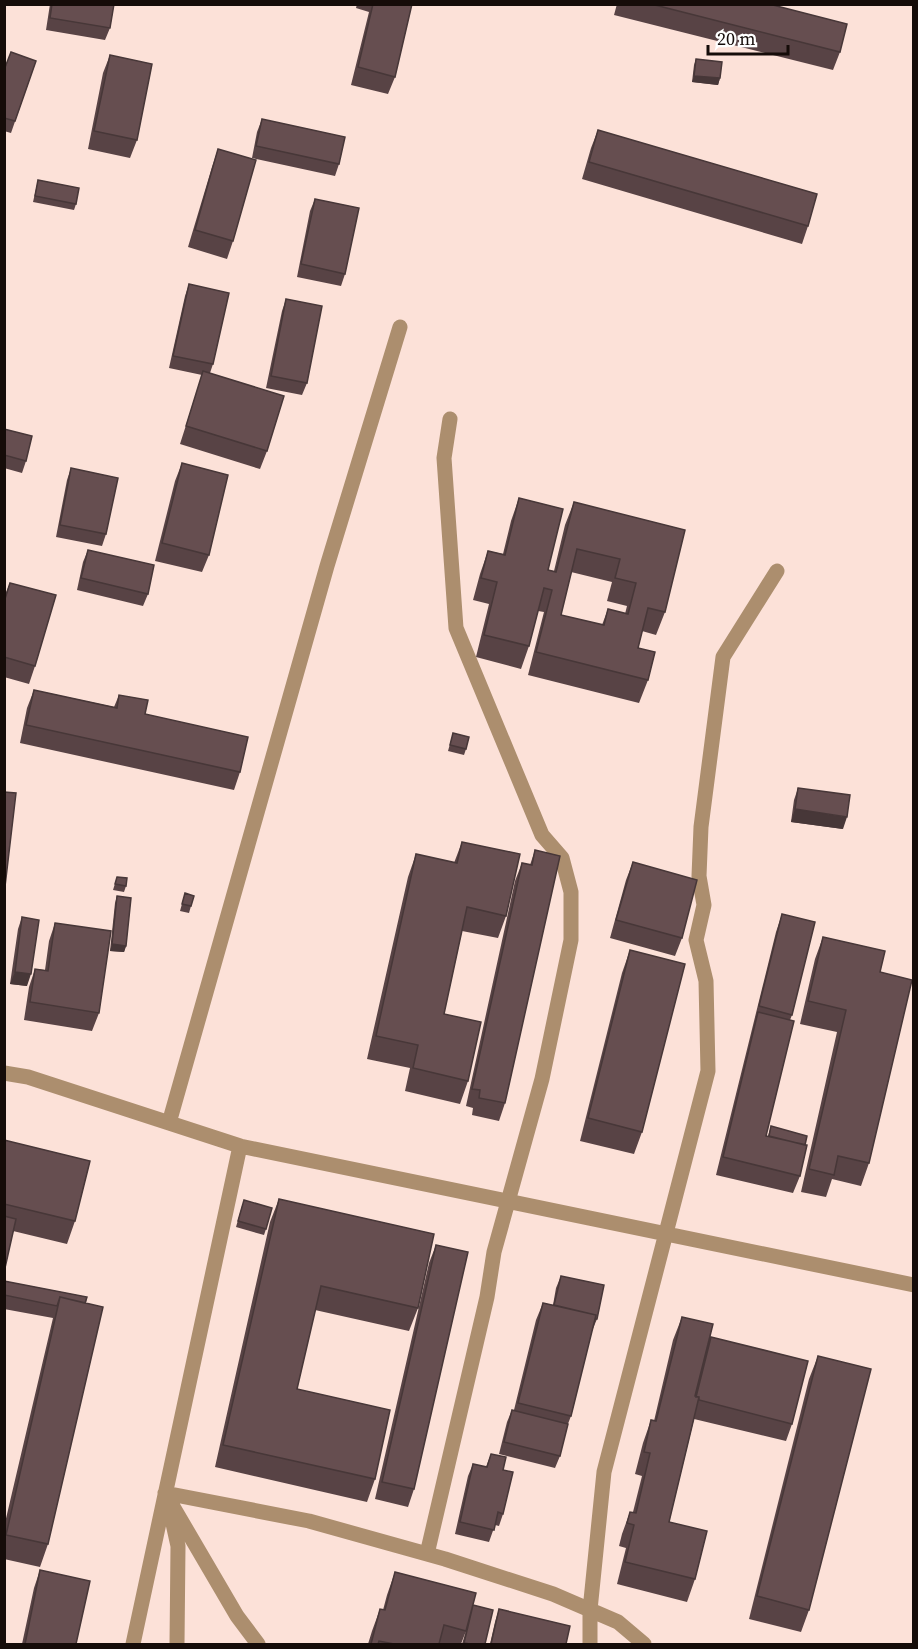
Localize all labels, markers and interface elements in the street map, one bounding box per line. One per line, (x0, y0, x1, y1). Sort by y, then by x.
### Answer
scale bar (708, 18, 788, 56)
text: 20 m (717, 26, 755, 51)

